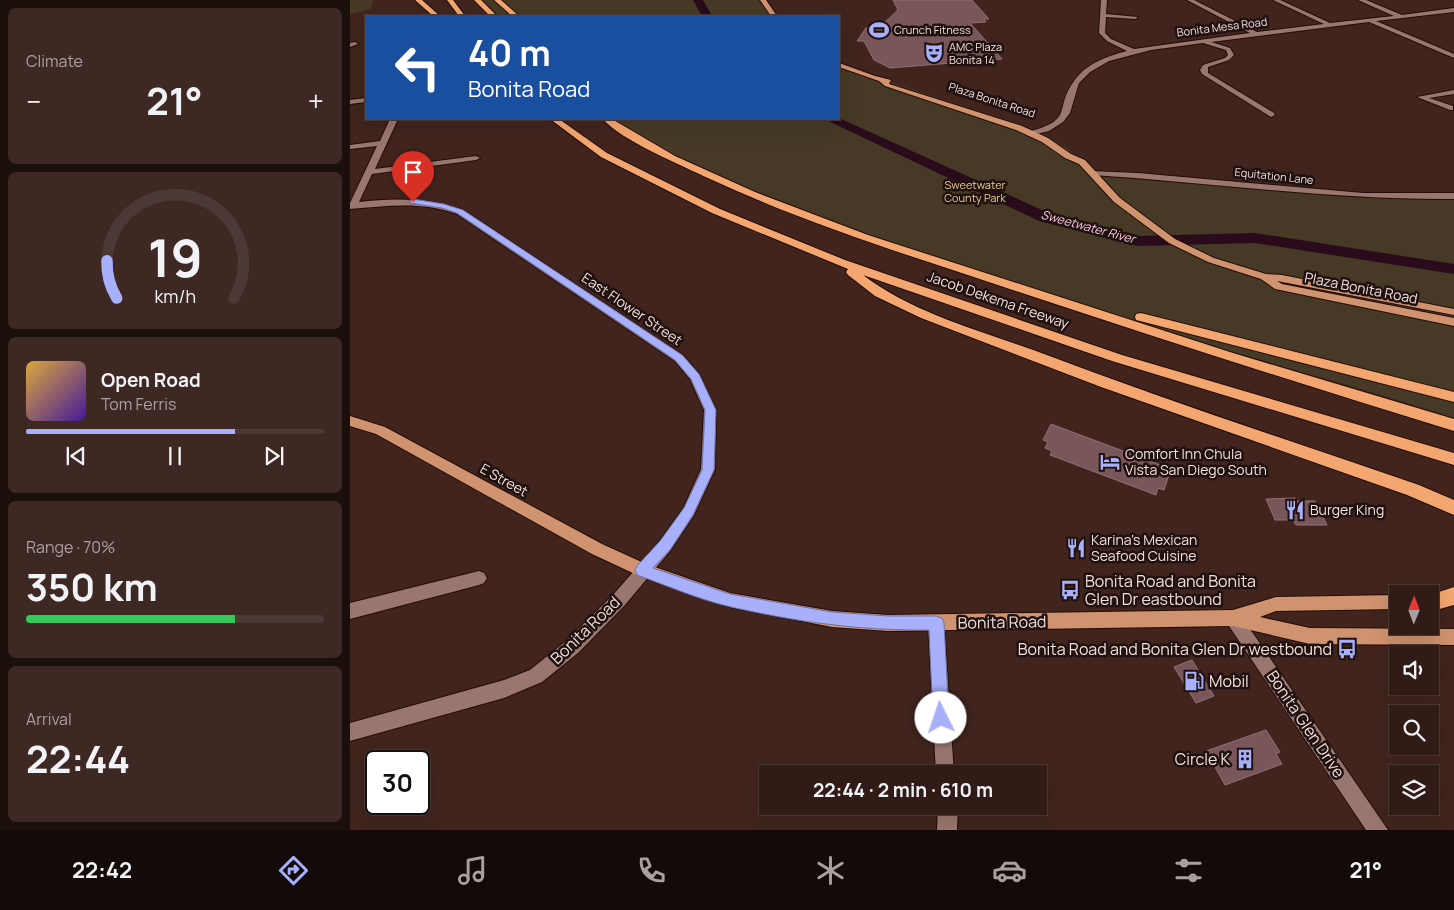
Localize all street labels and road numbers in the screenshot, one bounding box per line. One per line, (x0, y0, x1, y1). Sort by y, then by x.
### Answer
street label: Bonita Mesa Road (1176, 14, 1268, 39)
street label: Plaza Bonita Road (947, 78, 1037, 121)
street label: Equitation Lane (1234, 164, 1315, 187)
street label: Jacob Dekema Freeway (925, 266, 1072, 333)
street label: Plaza Bonita Road (1303, 267, 1419, 308)
street label: East Flower Street (578, 268, 687, 350)
street label: E Street (477, 459, 532, 501)
street label: Bonita Road (545, 591, 625, 669)
street label: Bonita Road (957, 610, 1047, 634)
street label: Bonita Glen Drive (1262, 666, 1350, 782)

